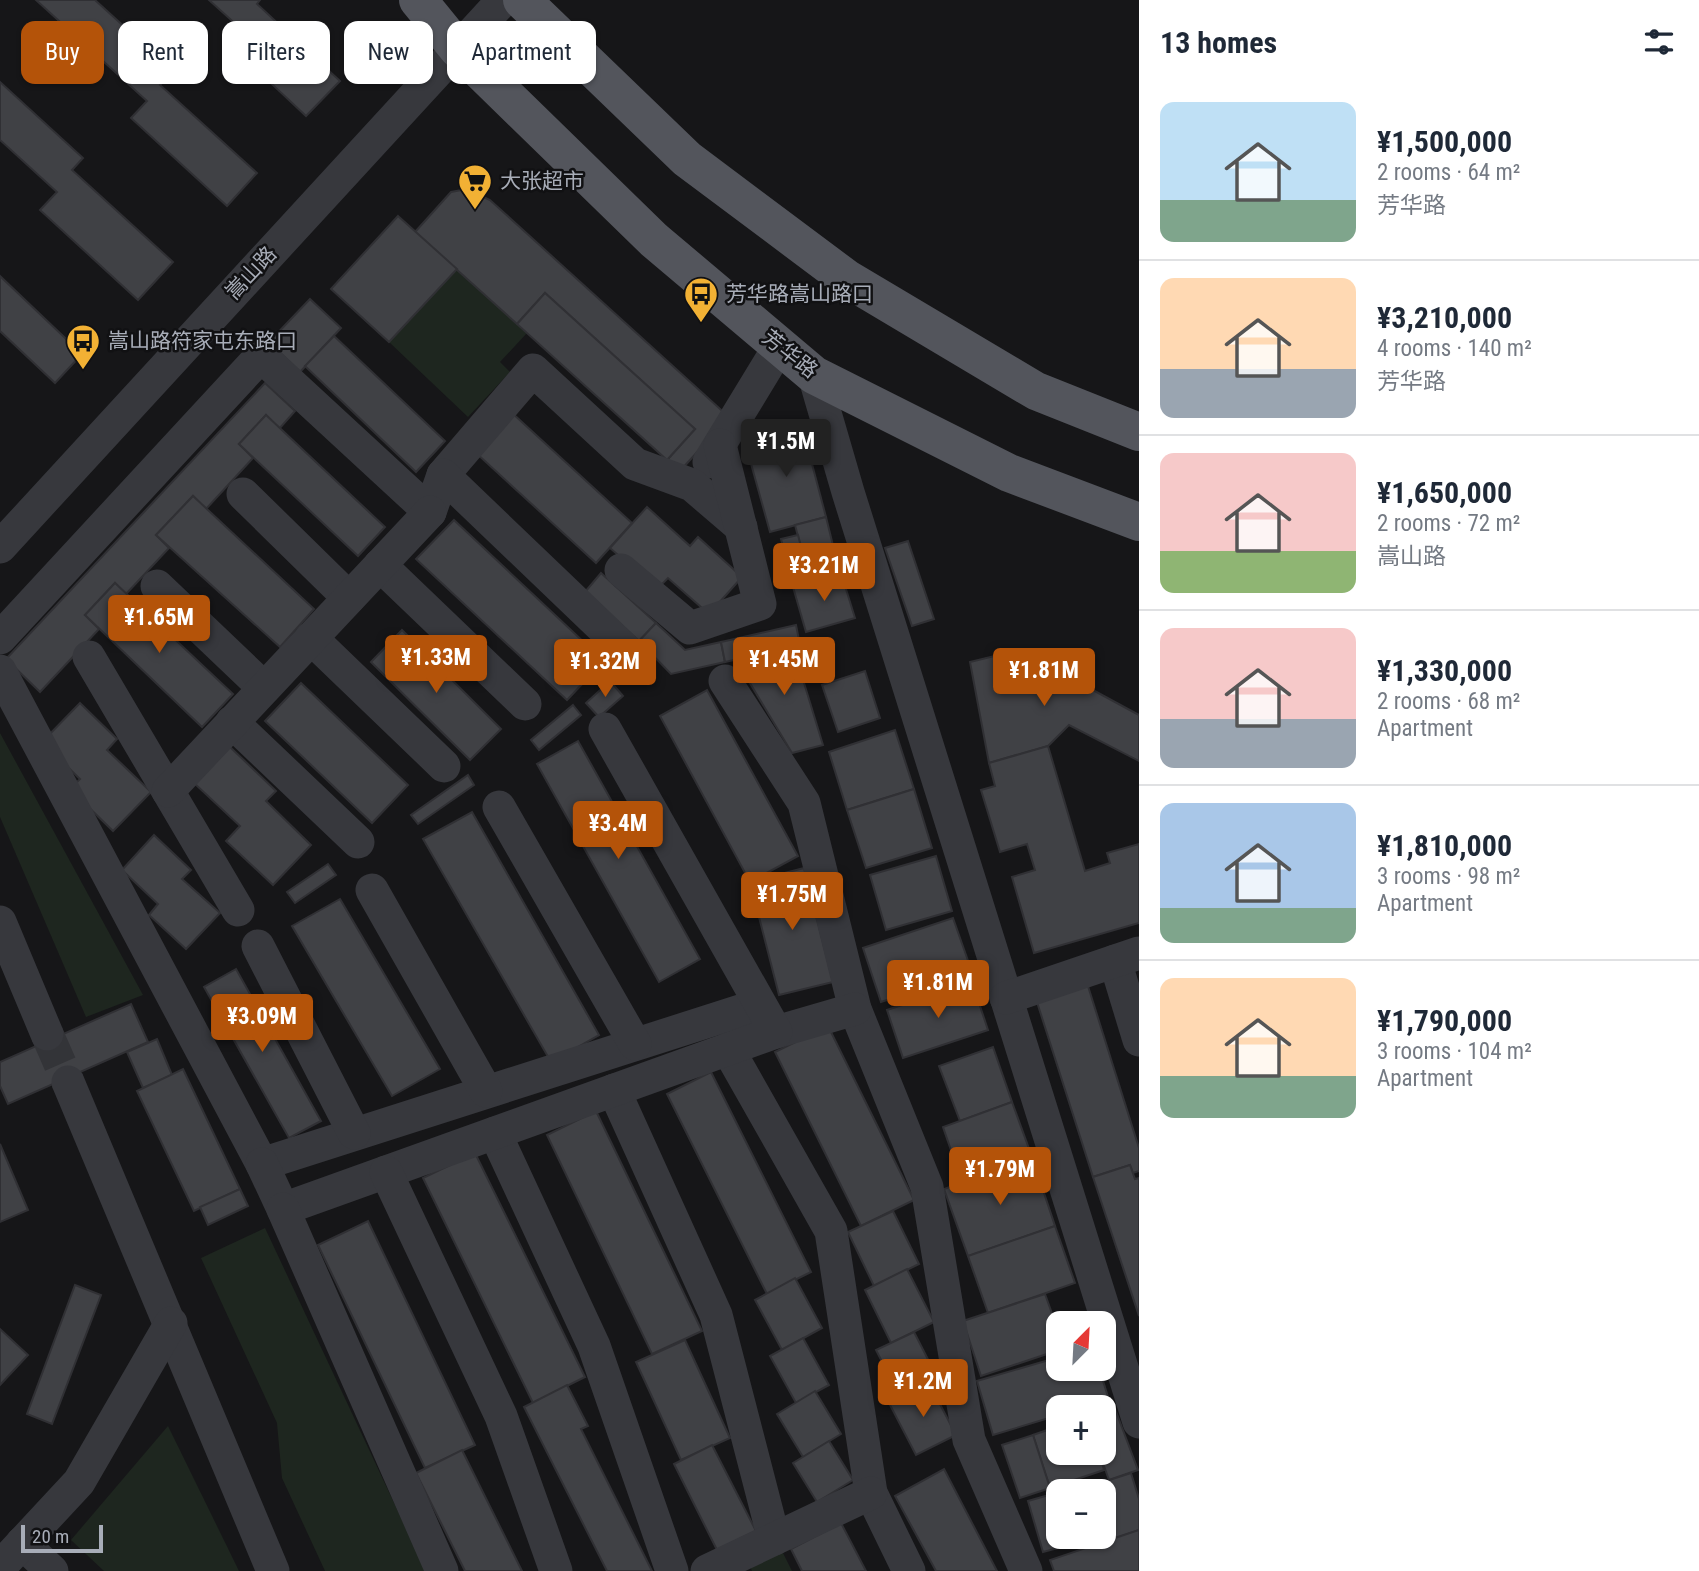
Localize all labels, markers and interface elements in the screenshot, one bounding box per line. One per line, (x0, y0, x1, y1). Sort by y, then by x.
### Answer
chip: Buy (21, 21, 104, 84)
chip: Rent (118, 21, 208, 84)
chip: Filters (222, 21, 330, 84)
chip: New (344, 21, 433, 84)
chip: Apartment (447, 21, 596, 84)
icon: filters (1640, 23, 1678, 61)
text: 13 homes (1160, 25, 1277, 60)
text: ¥1,500,000 (1377, 124, 1512, 159)
icon: home (1216, 130, 1300, 214)
text: 2 rooms · 64 m² (1377, 159, 1520, 186)
supermarket icon: 大张超市 (456, 162, 494, 211)
place label: 大张超市 (500, 169, 584, 193)
text: 芳华路 (1377, 192, 1446, 219)
street label: 嵩山路 (221, 242, 281, 304)
bus stop icon: 芳华路嵩山路口 (682, 275, 720, 324)
place label: 芳华路嵩山路口 (726, 282, 873, 306)
text: ¥3,210,000 (1377, 300, 1512, 335)
icon: home (1216, 306, 1300, 390)
bus stop icon: 嵩山路符家屯东路口 (64, 322, 102, 371)
street label: 芳华路 (758, 325, 822, 383)
place label: 嵩山路符家屯东路口 (108, 329, 297, 353)
text: 4 rooms · 140 m² (1377, 335, 1532, 362)
text: 芳华路 (1377, 368, 1446, 395)
pin: ¥1.5M (737, 420, 835, 479)
text: ¥1.5M (757, 428, 815, 455)
text: ¥1,650,000 (1377, 475, 1512, 510)
icon: home (1216, 481, 1300, 565)
text: 2 rooms · 72 m² (1377, 510, 1520, 537)
text: 嵩山路 (1377, 543, 1446, 570)
pin: ¥3.21M (767, 544, 881, 603)
text: ¥3.21M (789, 552, 859, 579)
pin: ¥1.65M (102, 596, 216, 655)
text: ¥1.65M (124, 604, 194, 631)
pin: ¥1.33M (379, 636, 493, 695)
pin: ¥1.45M (727, 638, 841, 697)
pin: ¥1.32M (548, 640, 662, 699)
text: ¥1.33M (401, 644, 471, 671)
text: ¥1.45M (749, 646, 819, 673)
text: ¥1.32M (570, 648, 640, 675)
pin: ¥1.81M (987, 648, 1101, 708)
text: ¥1,330,000 (1377, 653, 1512, 688)
icon: home (1216, 656, 1300, 740)
text: ¥1.81M (1009, 657, 1079, 684)
text: 2 rooms · 68 m² (1377, 688, 1520, 715)
text: Apartment (1377, 715, 1473, 742)
pin: ¥3.4M (569, 802, 667, 861)
text: ¥3.4M (589, 810, 647, 837)
text: ¥1,810,000 (1377, 828, 1512, 863)
icon: home (1216, 831, 1300, 915)
text: 3 rooms · 98 m² (1377, 863, 1520, 890)
pin: ¥1.75M (735, 872, 849, 932)
text: ¥1.75M (757, 881, 827, 908)
text: Apartment (1377, 890, 1473, 917)
pin: ¥1.81M (881, 960, 995, 1020)
text: ¥1.81M (903, 969, 973, 996)
pin: ¥3.09M (205, 995, 319, 1054)
text: ¥3.09M (227, 1003, 297, 1030)
text: ¥1,790,000 (1377, 1003, 1512, 1038)
icon: home (1216, 1006, 1300, 1090)
text: 3 rooms · 104 m² (1377, 1038, 1532, 1065)
text: Apartment (1377, 1065, 1473, 1092)
pin: ¥1.79M (943, 1148, 1057, 1207)
text: ¥1.79M (965, 1156, 1035, 1183)
north arrow (1046, 1311, 1116, 1381)
map controls (1046, 1311, 1116, 1549)
pin: ¥1.2M (874, 1360, 972, 1419)
text: ¥1.2M (894, 1368, 952, 1395)
button: + (1046, 1395, 1116, 1465)
button: − (1046, 1479, 1116, 1549)
scale bar (21, 1522, 103, 1554)
text: 20 m (32, 1525, 69, 1548)

